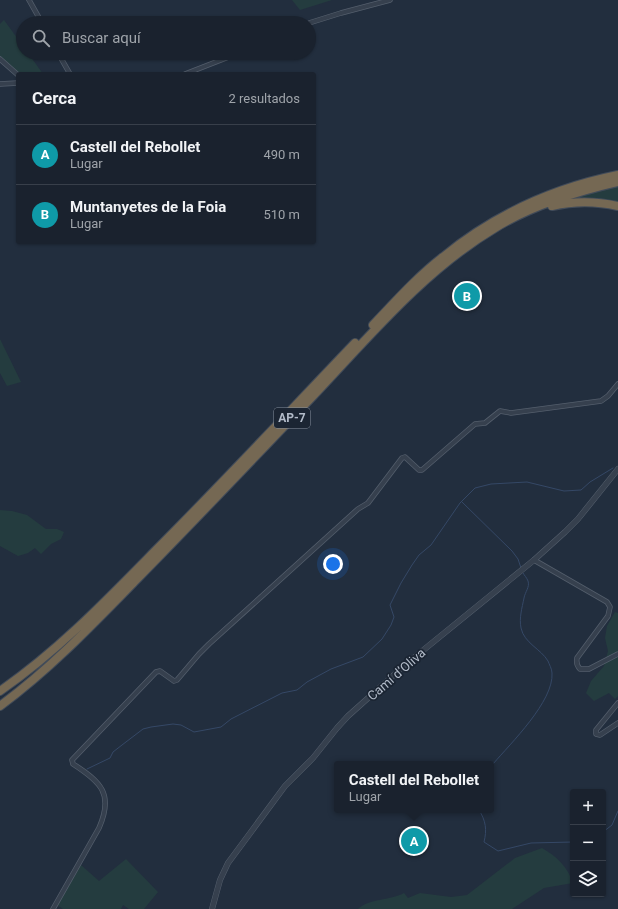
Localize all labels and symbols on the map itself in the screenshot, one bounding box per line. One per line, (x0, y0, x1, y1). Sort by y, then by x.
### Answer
pin: B (454, 281, 480, 311)
road number: AP-7 (274, 408, 310, 428)
your location (323, 554, 343, 574)
street label: Camí d’Oliva (364, 645, 428, 704)
pin: A (401, 826, 427, 856)

